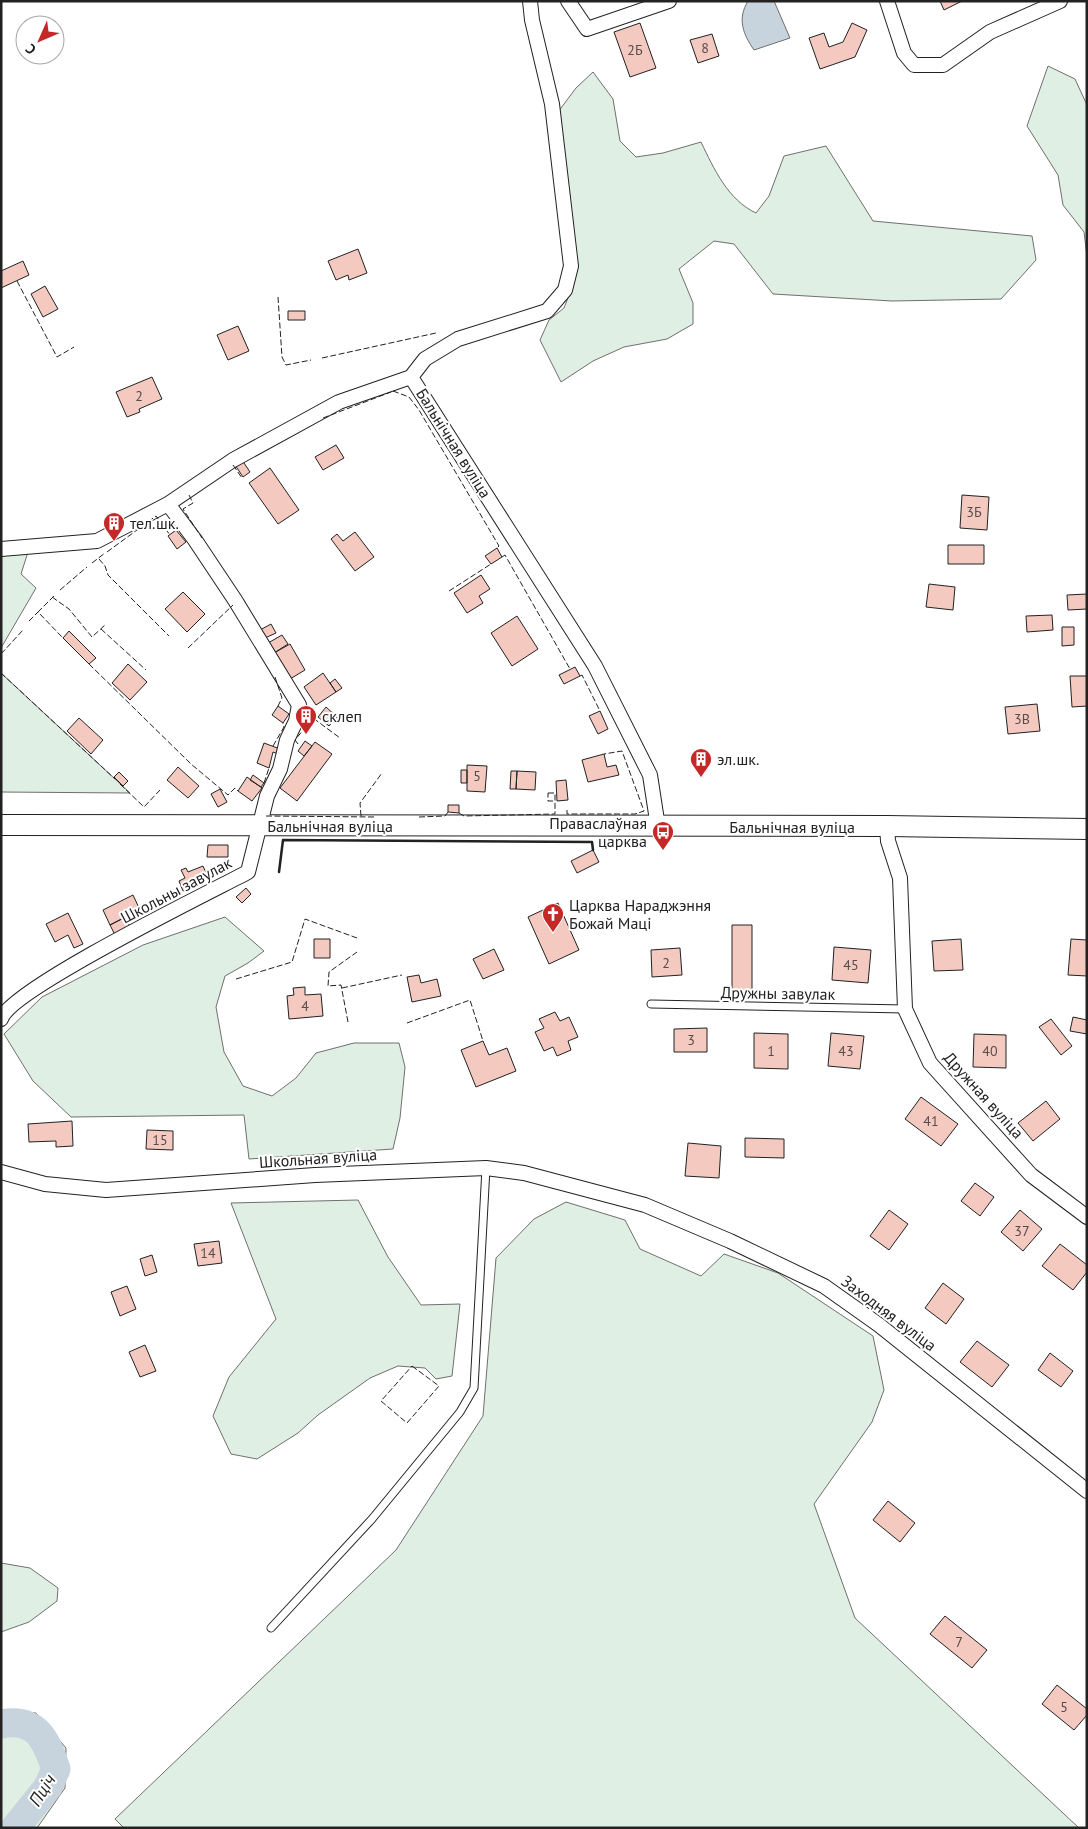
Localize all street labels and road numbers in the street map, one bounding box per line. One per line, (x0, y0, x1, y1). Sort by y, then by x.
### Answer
street label: Бальнічная вуліца (412, 384, 496, 502)
street label: Бальнічная вуліца (267, 816, 393, 836)
street label: Бальнічная вуліца (729, 817, 855, 837)
street label: Школьны завулак (117, 852, 235, 928)
street label: Дружны завулак (721, 982, 836, 1004)
street label: Дружная вуліца (940, 1047, 1028, 1143)
street label: Школьная вуліца (258, 1144, 378, 1172)
street label: Заходняя вуліца (837, 1271, 941, 1355)

